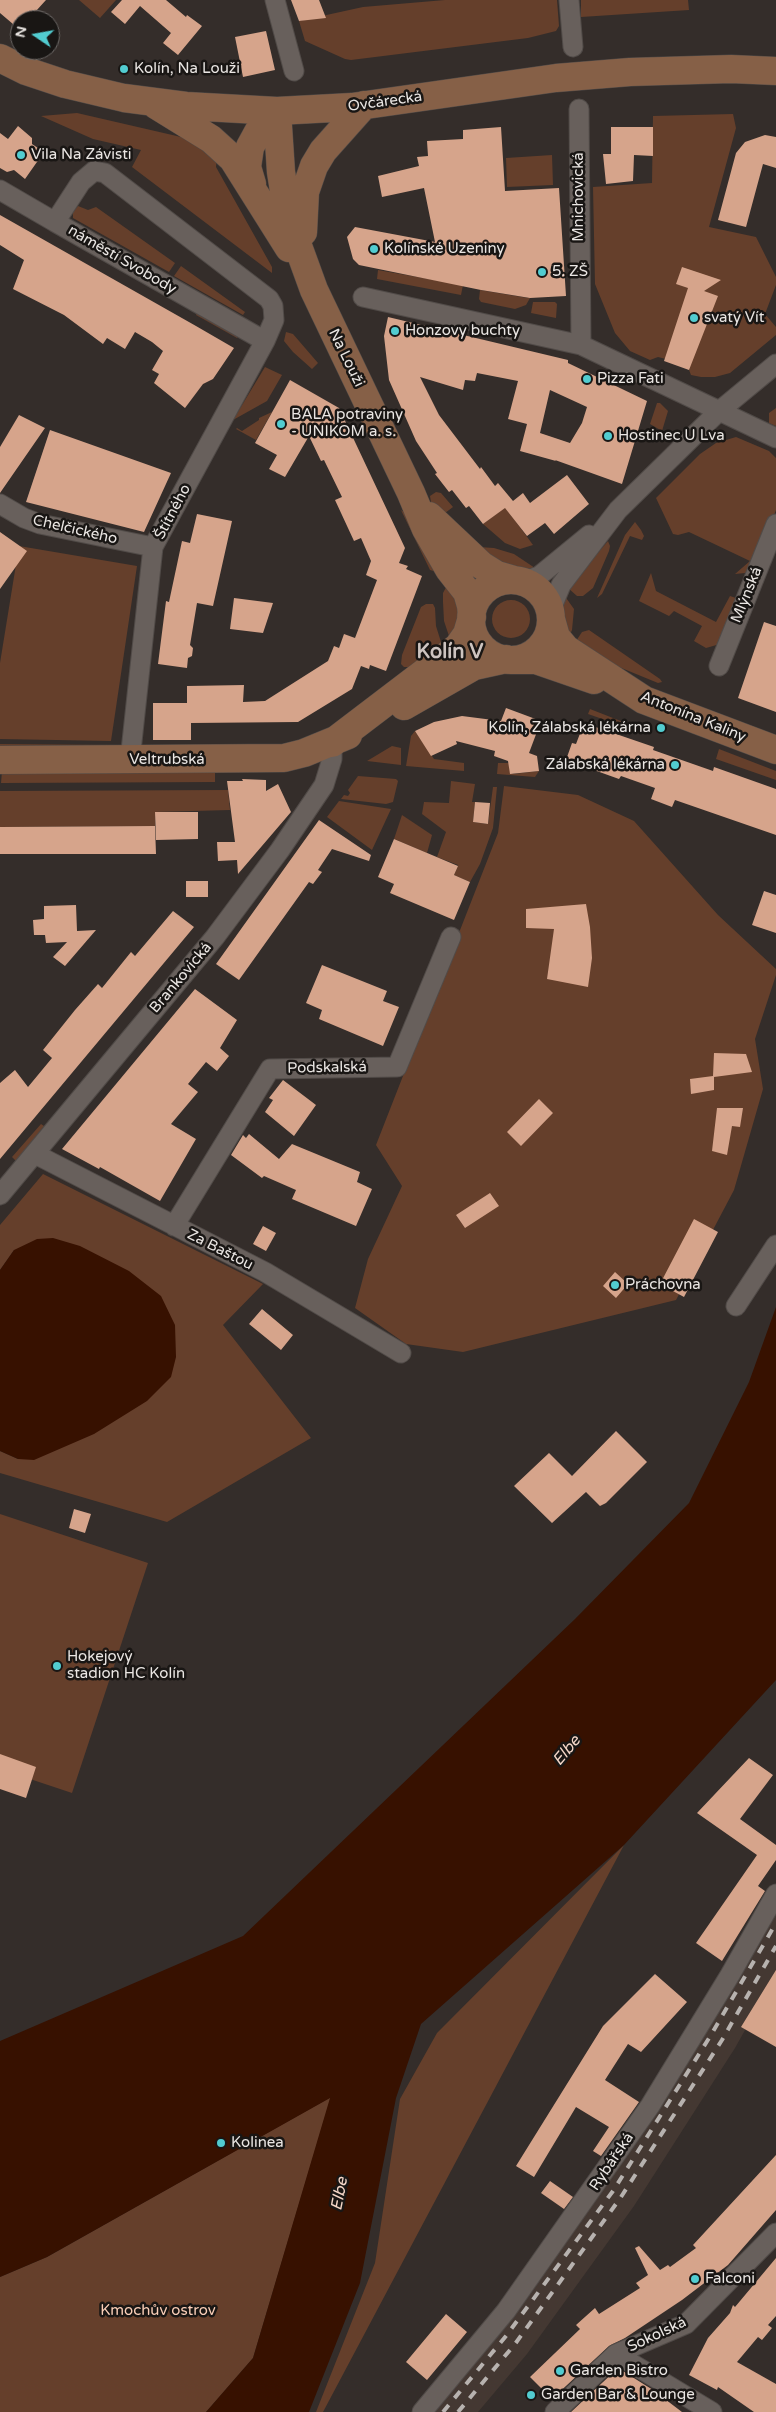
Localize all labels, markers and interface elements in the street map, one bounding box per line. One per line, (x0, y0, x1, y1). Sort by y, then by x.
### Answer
north arrow (10, 10, 60, 60)
text: N (11, 25, 30, 39)
place label: Kolín, Na Louži (134, 60, 240, 78)
marker: Kolín, Na Louži (118, 63, 130, 75)
street label: Ovčárecká (347, 88, 423, 116)
place label: Vila Na Závisti (31, 146, 132, 164)
marker: Vila Na Závisti (15, 149, 27, 161)
street label: Mnichovická (570, 152, 588, 242)
street label: náměstí Svobody (65, 222, 179, 298)
place label: Kolínské Uzeniny (384, 240, 505, 258)
marker: Kolínské Uzeniny (368, 243, 380, 255)
place label: 5. ZŠ (552, 263, 588, 281)
marker: 5. ZŠ (536, 266, 548, 278)
place label: svatý Vít (704, 309, 765, 327)
marker: svatý Vít (688, 312, 700, 324)
place label: Honzovy buchty (405, 322, 520, 340)
marker: Honzovy buchty (389, 325, 401, 337)
street label: Na Louži (324, 326, 368, 390)
place label: Pizza Fati (597, 370, 664, 388)
marker: Pizza Fati (581, 373, 593, 385)
place label: BALA potraviny - UNIKOM a. s. (291, 406, 403, 441)
marker: BALA potraviny - UNIKOM a. s. (275, 418, 287, 430)
place label: Hostinec U Lva (618, 427, 725, 445)
marker: Hostinec U Lva (602, 430, 614, 442)
street label: Štítného (151, 481, 195, 543)
street label: Chelčického (31, 512, 119, 548)
street label: Mlýnská (728, 564, 766, 626)
district label: Kolín V (417, 641, 483, 665)
street label: Antonína Kaliny (638, 688, 748, 746)
place label: Kolín, Zálabská lékárna (488, 719, 651, 737)
marker: Kolín, Zálabská lékárna (655, 722, 667, 734)
street label: Veltrubská (129, 751, 205, 769)
place label: Zálabská lékárna (546, 756, 665, 774)
marker: Zálabská lékárna (669, 759, 681, 771)
street label: Brankovická (146, 939, 216, 1017)
street label: Podskalská (287, 1058, 367, 1078)
street label: Za Baštou (184, 1226, 256, 1274)
place label: Práchovna (625, 1276, 701, 1294)
marker: Práchovna (609, 1279, 621, 1291)
place label: Hokejový stadion HC Kolín (67, 1648, 185, 1683)
marker: Hokejový stadion HC Kolín (51, 1660, 63, 1672)
water label: Elbe (549, 1732, 585, 1770)
street label: Rybářská (586, 2130, 638, 2194)
place label: Kolinea (231, 2134, 284, 2152)
marker: Kolinea (215, 2137, 227, 2149)
water label: Elbe (327, 2176, 353, 2212)
place label: Falconi (705, 2270, 755, 2288)
marker: Falconi (689, 2273, 701, 2285)
park label: Kmochův ostrov (100, 2302, 216, 2320)
street label: Sokolská (625, 2314, 689, 2356)
place label: Garden Bistro (570, 2362, 668, 2380)
marker: Garden Bistro (554, 2365, 566, 2377)
place label: Garden Bar & Lounge (541, 2386, 695, 2404)
marker: Garden Bar & Lounge (525, 2389, 537, 2401)

